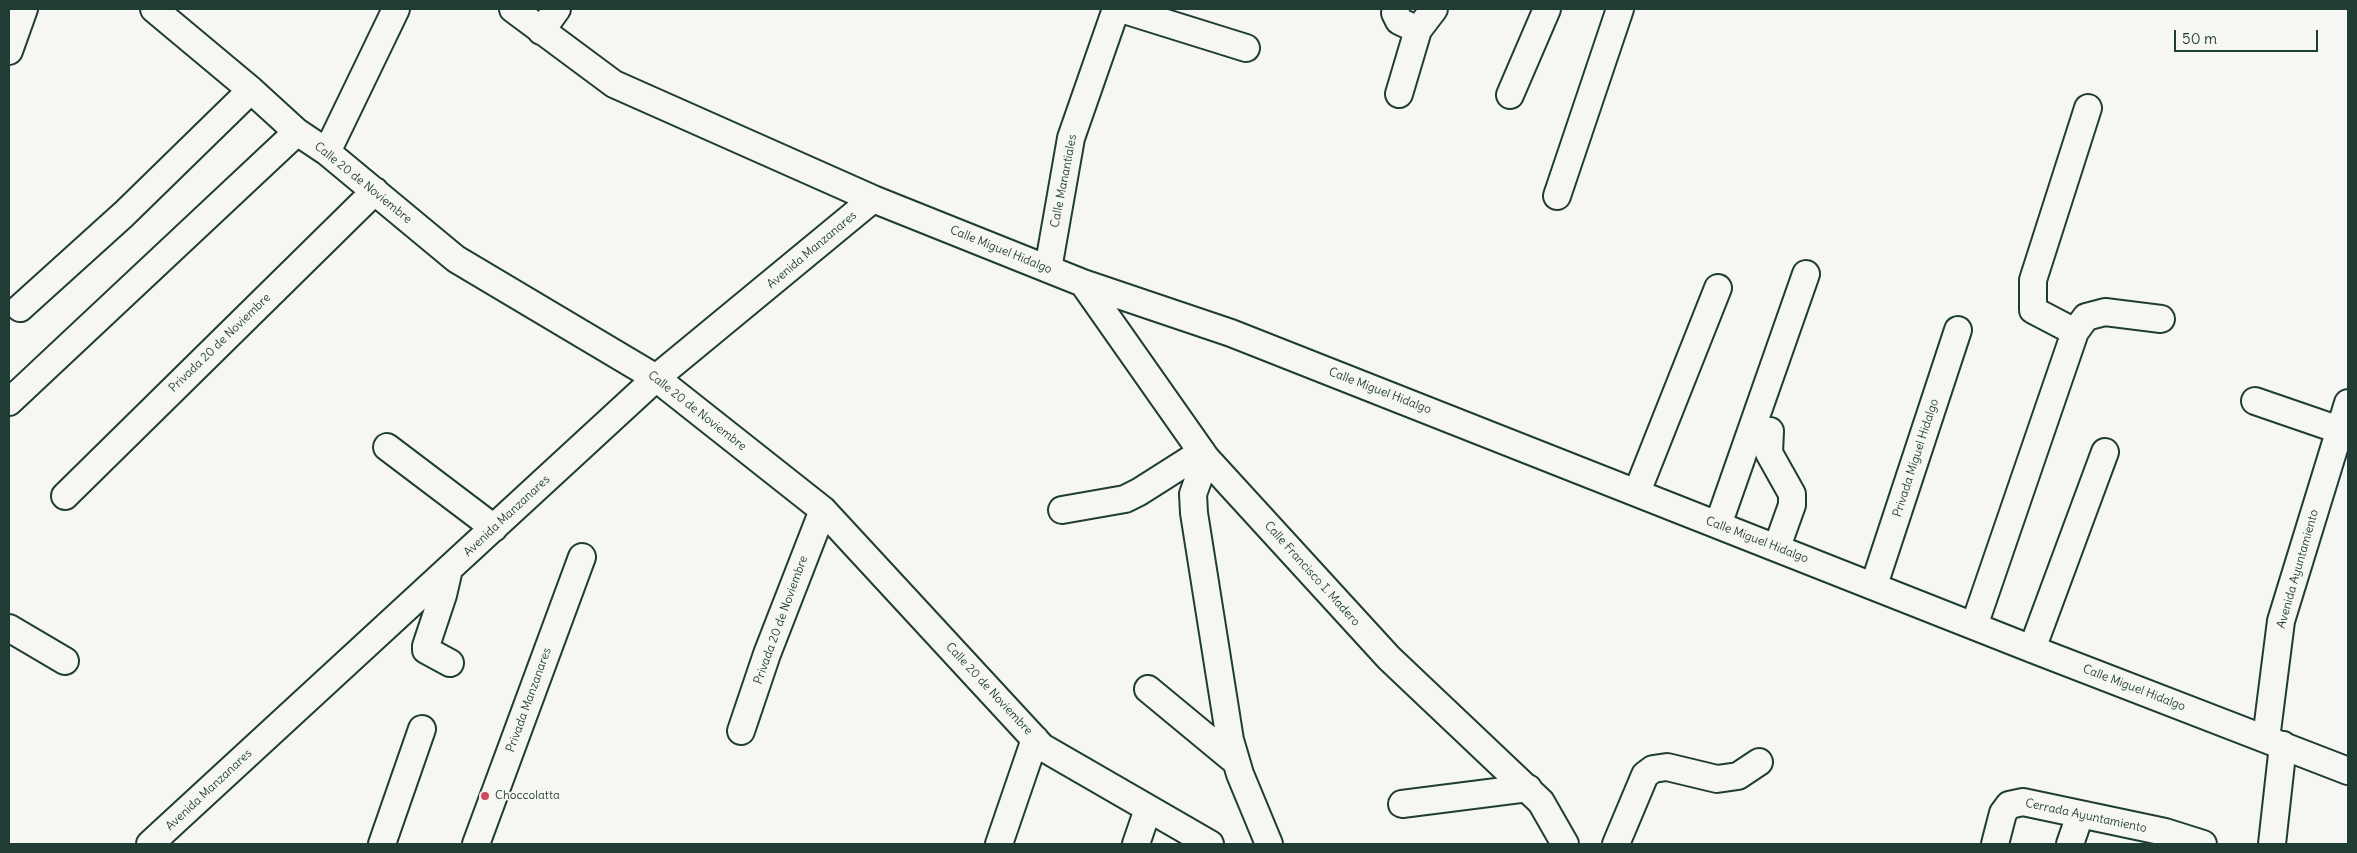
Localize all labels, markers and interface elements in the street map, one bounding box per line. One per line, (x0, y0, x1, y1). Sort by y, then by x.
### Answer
scale bar (2177, 20, 2321, 52)
text: 50 m (2182, 29, 2217, 48)
street label: Calle Manantiales (1048, 133, 1080, 229)
street label: Calle 20 de Noviembre (311, 139, 415, 227)
street label: Avenida Manzanares (764, 208, 860, 292)
street label: Calle Miguel Hidalgo (948, 223, 1054, 277)
street label: Privada 20 de Noviembre (166, 291, 274, 395)
street label: Calle Miguel Hidalgo (1327, 365, 1433, 417)
street label: Calle 20 de Noviembre (645, 368, 749, 454)
street label: Privada Miguel Hidalgo (1890, 397, 1942, 519)
street label: Avenida Manzanares (461, 472, 553, 560)
street label: Avenida Ayuntamiento (2274, 508, 2322, 630)
street label: Calle Miguel Hidalgo (1704, 514, 1810, 566)
street label: Calle Francisco I. Madero (1261, 519, 1363, 629)
street label: Privada 20 de Noviembre (751, 554, 811, 686)
street label: Calle 20 de Noviembre (942, 640, 1036, 738)
street label: Privada Manzanares (503, 646, 555, 754)
street label: Calle Miguel Hidalgo (2081, 662, 2187, 714)
street label: Avenida Manzanares (163, 746, 255, 834)
place label: Choccolatta (495, 789, 560, 803)
marker: Choccolatta (479, 790, 491, 802)
street label: Cerrada Ayuntamiento (2024, 796, 2148, 836)

